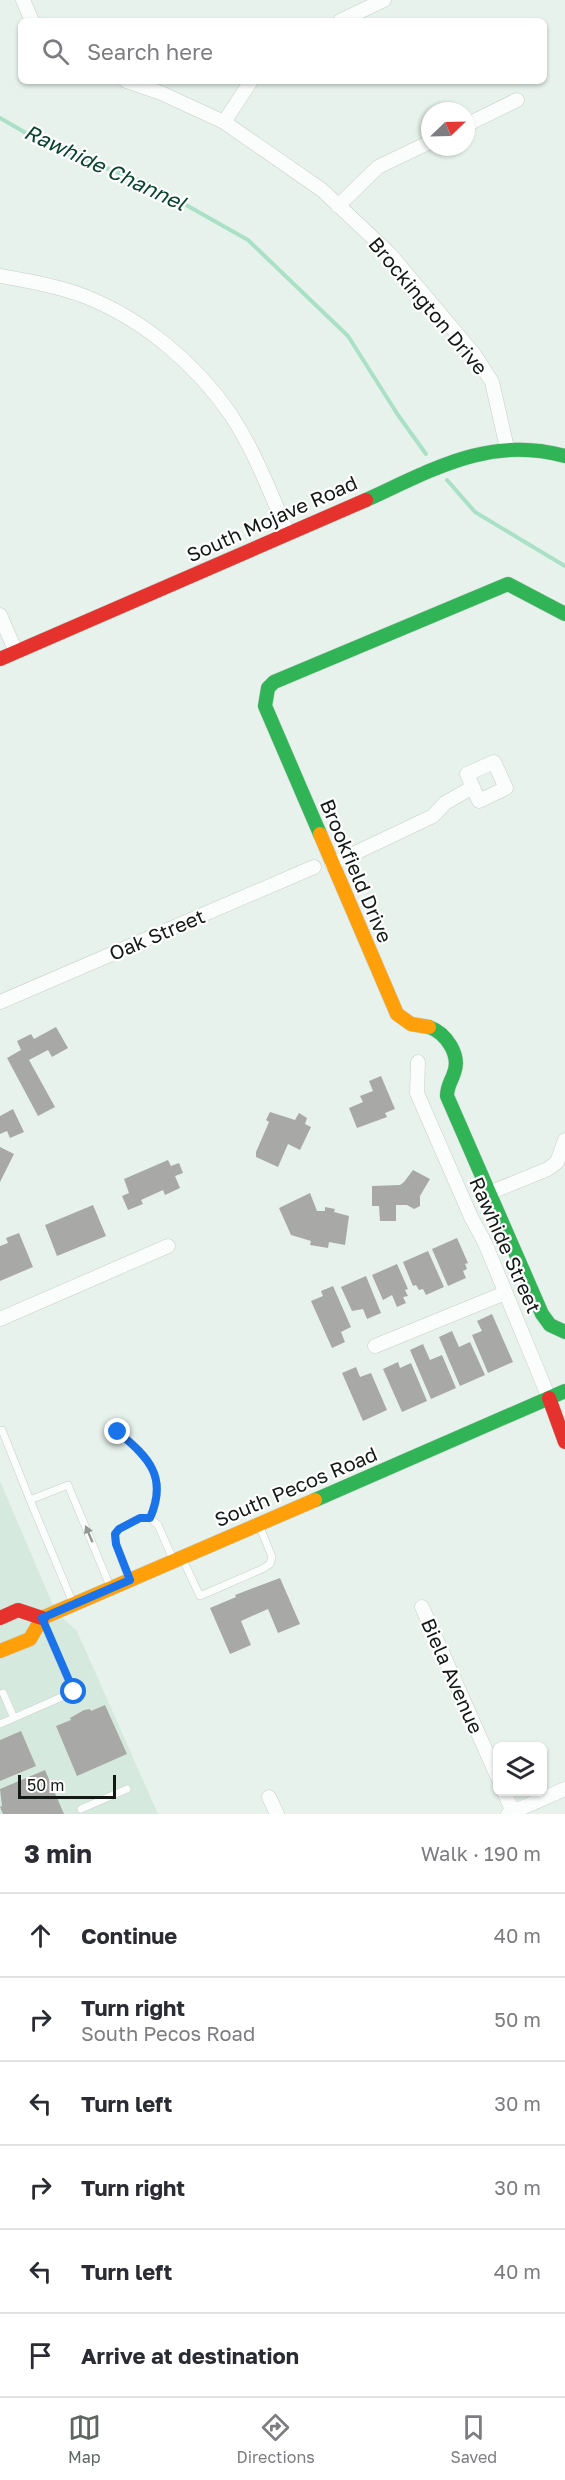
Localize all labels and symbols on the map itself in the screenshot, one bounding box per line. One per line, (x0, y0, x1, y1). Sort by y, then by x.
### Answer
north arrow (421, 102, 475, 156)
water label: Rawhide Channel (20, 118, 192, 216)
street label: Brockington Drive (364, 232, 493, 379)
street label: South Mojave Road (183, 470, 361, 566)
street label: Brookfield Drive (316, 795, 398, 946)
street label: Oak Street (105, 903, 208, 965)
street label: Rawhide Street (465, 1173, 547, 1316)
route end (104, 1418, 130, 1444)
street label: South Pecos Road (211, 1441, 380, 1531)
one-way arrow (84, 1525, 94, 1543)
street label: Biela Avenue (417, 1614, 489, 1737)
route start (60, 1678, 86, 1704)
scale bar (18, 1772, 116, 1800)

